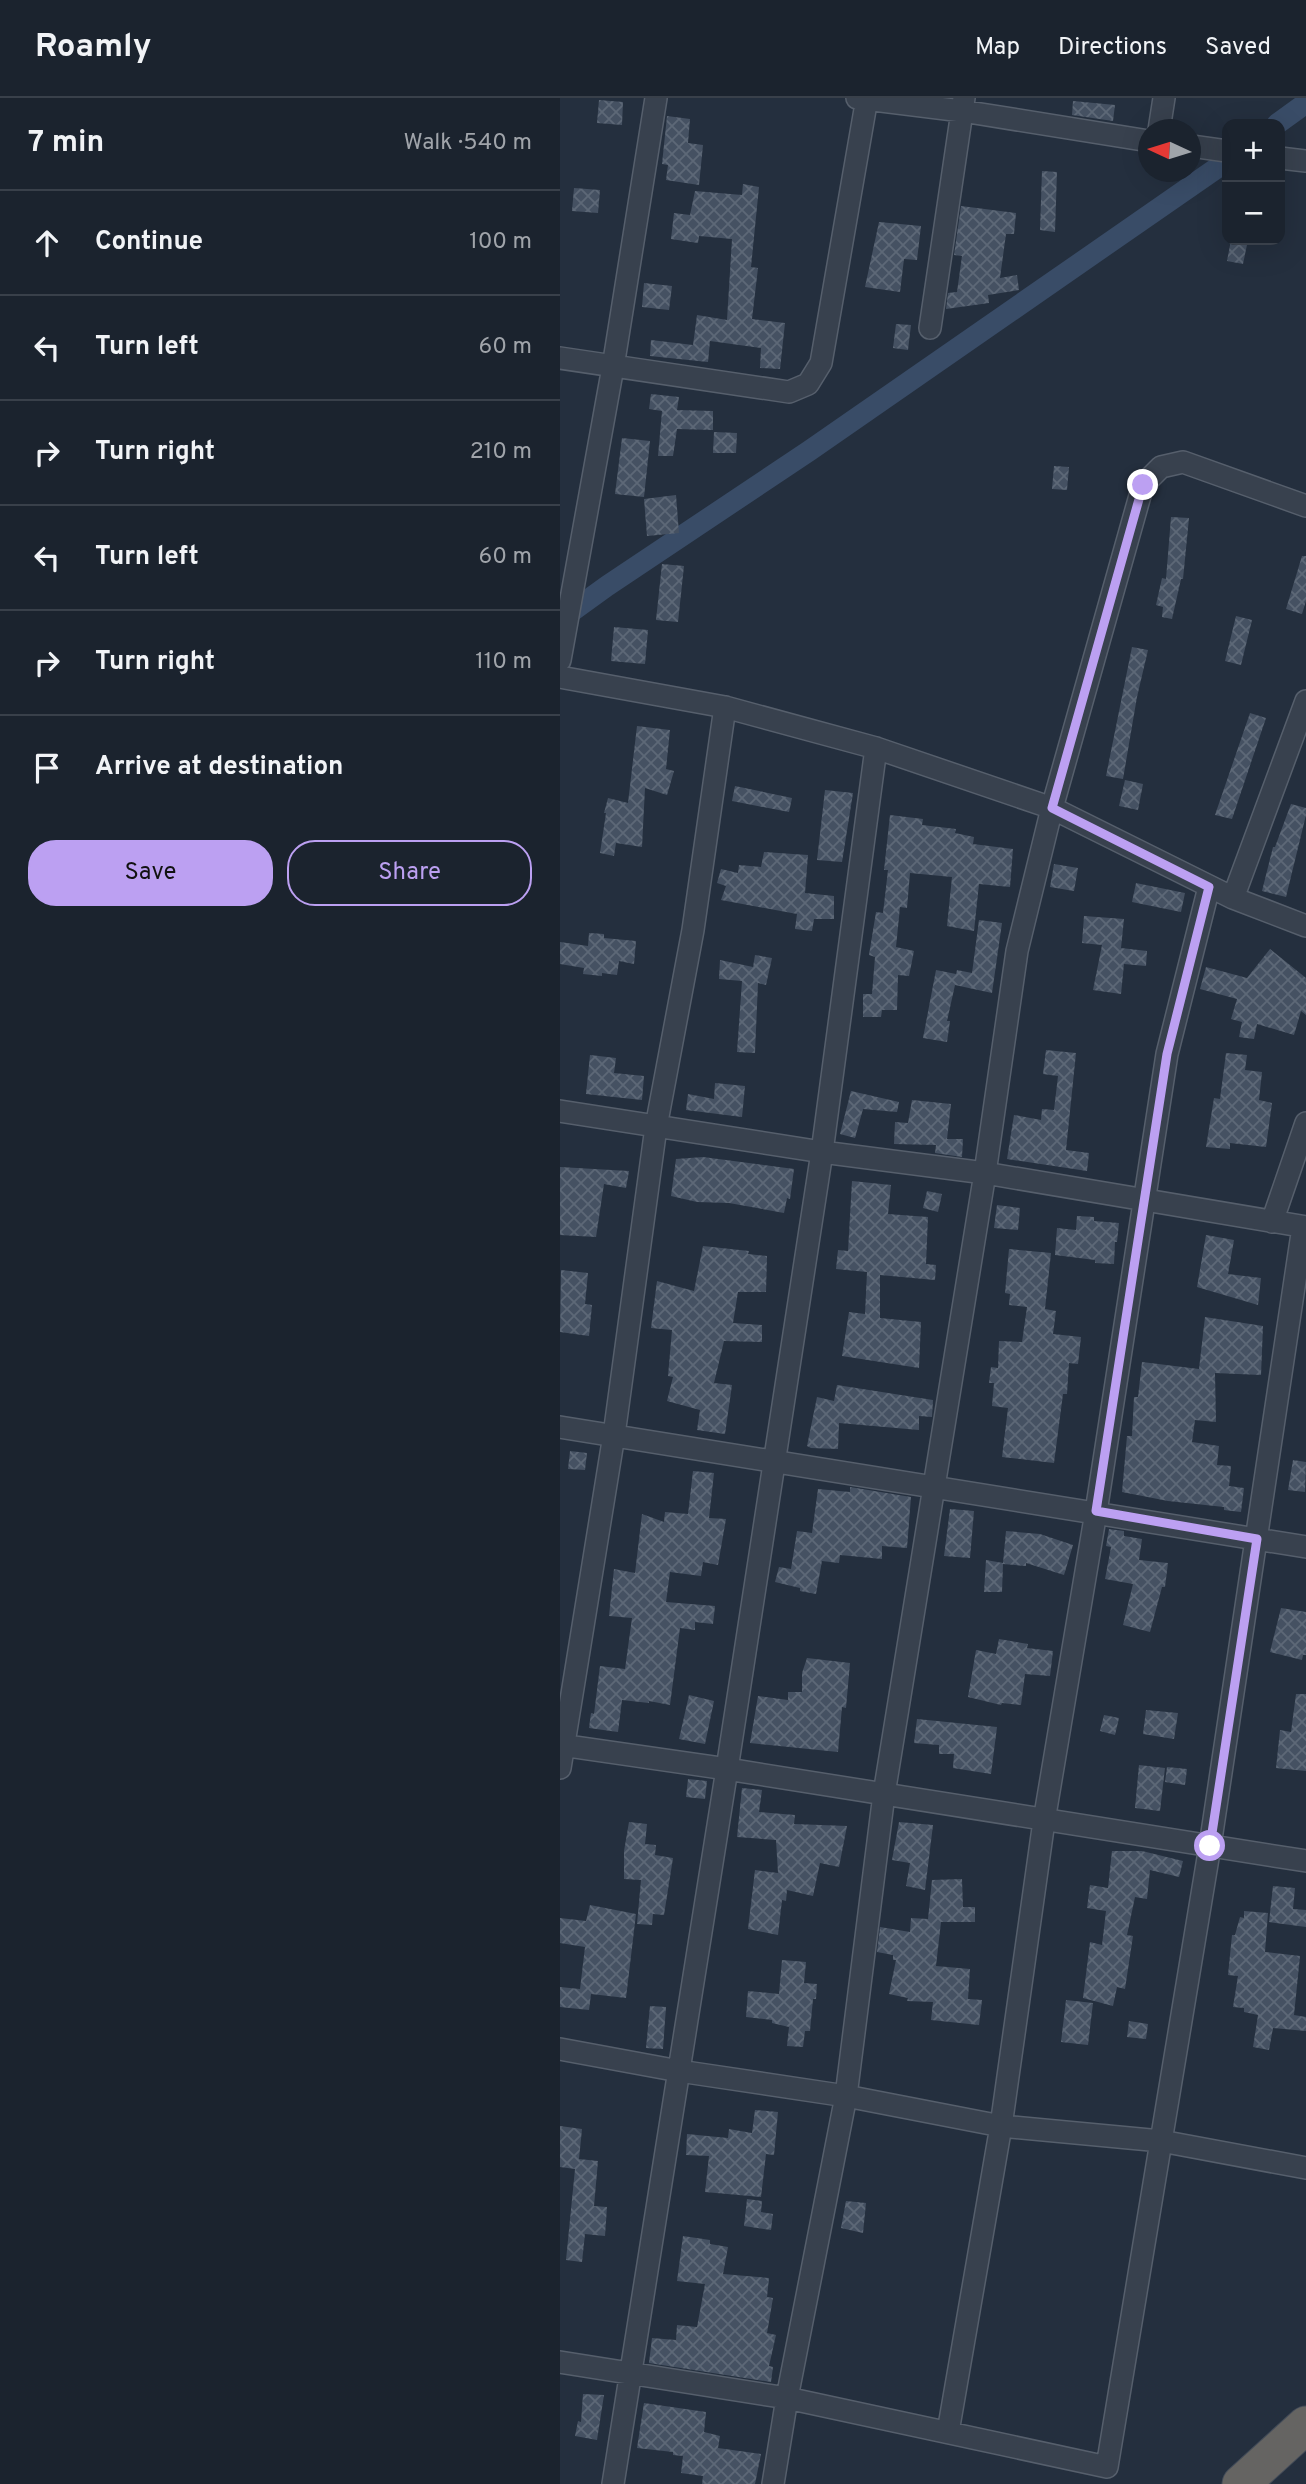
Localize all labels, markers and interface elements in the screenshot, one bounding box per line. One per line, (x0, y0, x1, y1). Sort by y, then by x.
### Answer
text: Roamly (35, 27, 151, 69)
text: Map (975, 33, 1020, 63)
text: Directions (1058, 33, 1167, 63)
text: Saved (1205, 33, 1271, 63)
north arrow (1138, 119, 1201, 182)
map controls (1222, 119, 1285, 245)
button: + (1222, 119, 1285, 182)
text: 7 min (28, 125, 104, 162)
text: Walk · 540 m (403, 129, 532, 158)
button: − (1222, 182, 1285, 245)
icon: ahead (28, 224, 66, 262)
text: Continue (95, 226, 203, 259)
text: 100 m (469, 228, 532, 257)
icon: left (28, 329, 66, 367)
text: Turn left (95, 331, 199, 364)
text: 60 m (479, 333, 532, 362)
icon: right (28, 434, 66, 472)
text: Turn right (95, 436, 215, 469)
text: 210 m (470, 438, 532, 467)
route end (1127, 469, 1158, 500)
icon: left (28, 539, 66, 577)
text: Turn left (95, 541, 199, 574)
text: 60 m (479, 543, 532, 572)
icon: right (28, 644, 66, 682)
text: Turn right (95, 646, 215, 679)
text: 110 m (475, 648, 532, 677)
icon: arrive (28, 749, 66, 787)
text: Arrive at destination (95, 751, 343, 784)
button: Save (28, 840, 273, 906)
button: Share (287, 840, 532, 906)
route start (1194, 1830, 1225, 1861)

